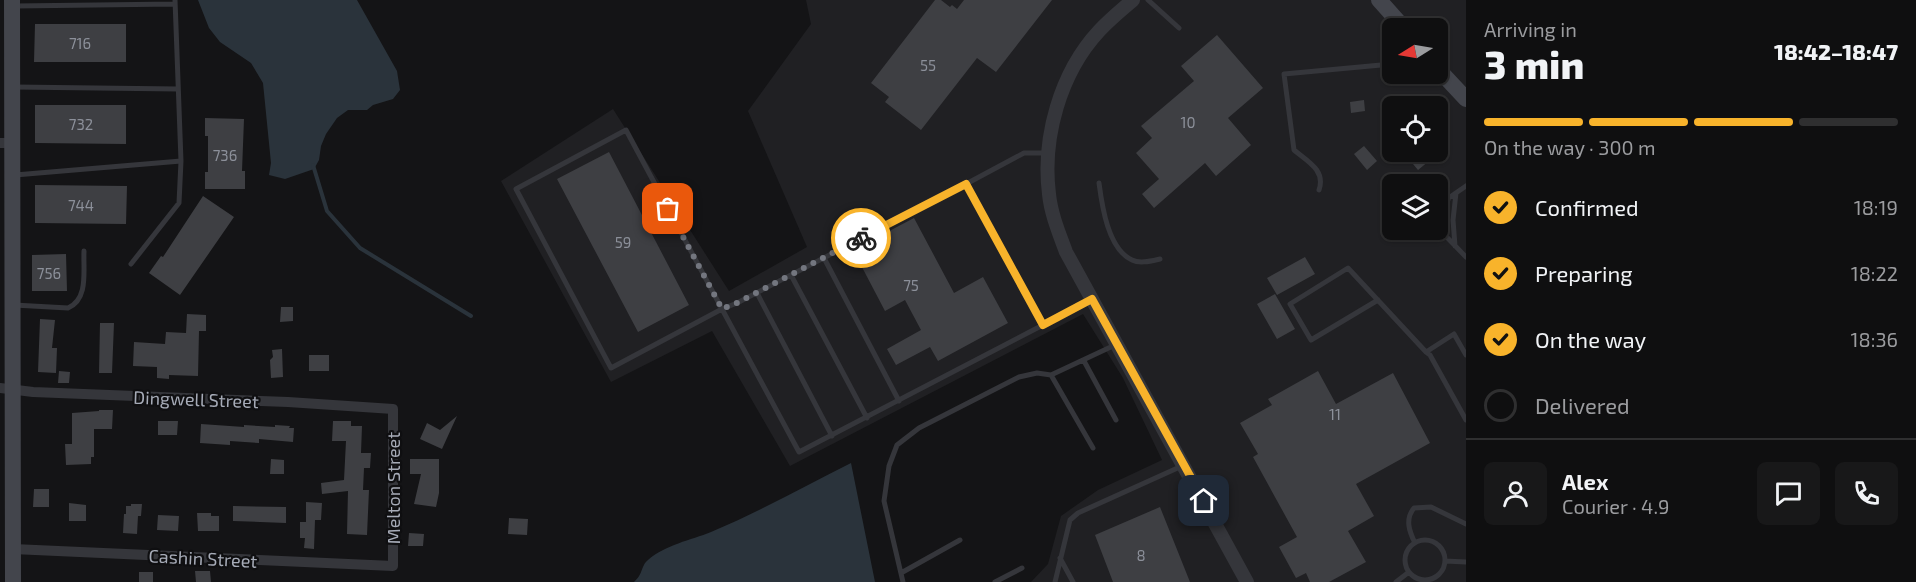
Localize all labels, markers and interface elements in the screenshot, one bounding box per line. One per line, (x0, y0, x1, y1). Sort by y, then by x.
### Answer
text: Arriving in (1484, 17, 1577, 41)
north arrow (1382, 18, 1448, 84)
map controls (1382, 18, 1448, 240)
house number: 716 (69, 34, 91, 52)
text: 18:42–18:47 (1774, 38, 1898, 64)
text: 3 min (1484, 40, 1584, 87)
house number: 55 (920, 56, 936, 74)
button: locate (1382, 96, 1448, 162)
house number: 10 (1180, 113, 1196, 131)
house number: 732 (69, 115, 93, 133)
text: On the way · 300 m (1484, 135, 1656, 159)
house number: 736 (213, 146, 237, 164)
button: layers (1382, 174, 1448, 240)
pin (642, 183, 693, 234)
icon: check (1484, 191, 1517, 224)
icon: bag (651, 192, 684, 225)
text: Confirmed (1535, 194, 1639, 220)
text: 18:19 (1854, 195, 1898, 219)
house number: 744 (68, 196, 94, 214)
courier (831, 208, 891, 268)
icon: bike (845, 222, 878, 255)
house number: 59 (615, 233, 631, 251)
icon: check (1484, 257, 1517, 290)
text: Preparing (1535, 260, 1633, 286)
text: 18:22 (1851, 261, 1898, 285)
house number: 756 (37, 264, 61, 282)
house number: 75 (903, 276, 919, 294)
icon: check (1484, 323, 1517, 356)
text: On the way (1535, 326, 1646, 352)
text: 18:36 (1851, 327, 1898, 351)
street label: Dingwell Street (133, 386, 259, 412)
text: Delivered (1535, 392, 1630, 418)
house number: 11 (1329, 405, 1341, 423)
street label: Melton Street (382, 432, 404, 544)
button: person (1484, 462, 1547, 525)
button: chat (1757, 462, 1820, 525)
button: phone (1835, 462, 1898, 525)
text: Alex (1562, 468, 1608, 494)
pin (1178, 475, 1229, 526)
icon: home (1187, 484, 1220, 517)
text: Courier · 4.9 (1562, 494, 1669, 518)
street label: Cashin Street (148, 544, 258, 572)
house number: 8 (1136, 546, 1146, 564)

